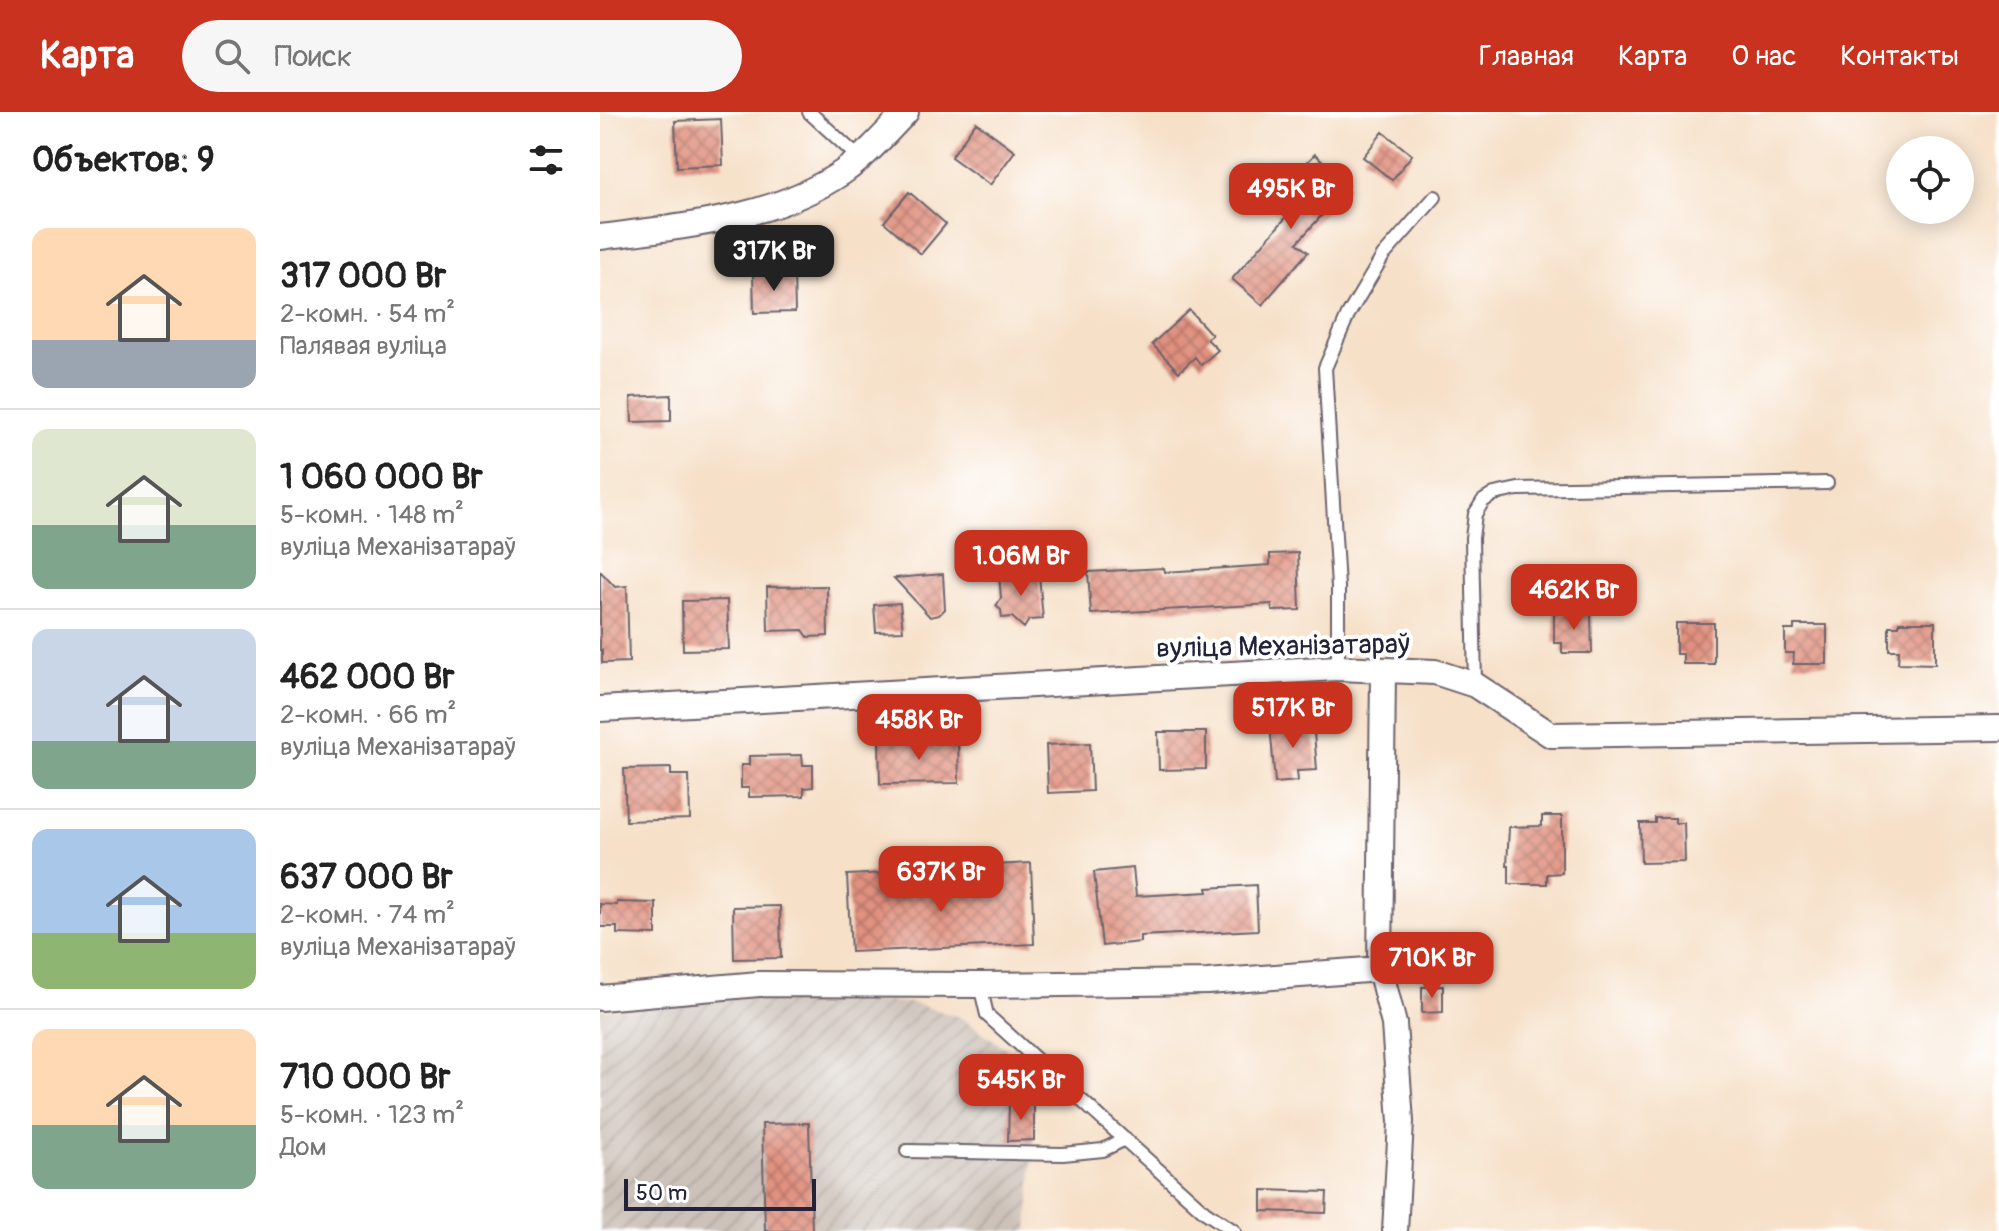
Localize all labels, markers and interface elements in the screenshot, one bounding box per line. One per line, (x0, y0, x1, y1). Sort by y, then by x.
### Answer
search box (182, 20, 742, 92)
text: Карта (40, 32, 134, 80)
icon: search (210, 34, 254, 78)
text: Поиск (274, 38, 352, 75)
text: Главная (1479, 39, 1574, 74)
text: Карта (1618, 39, 1687, 74)
text: О нас (1731, 39, 1796, 74)
text: Контакты (1840, 39, 1959, 74)
map controls (1886, 136, 1974, 224)
button: locate (1886, 136, 1974, 224)
icon: filters (524, 138, 568, 182)
text: Объектов: 9 (32, 139, 214, 182)
pin: 495K Br (1217, 163, 1365, 231)
text: 495K Br (1247, 173, 1335, 205)
pin: 317K Br (700, 225, 848, 293)
text: 317K Br (732, 235, 816, 267)
text: 317 000 Br (280, 255, 446, 298)
icon: home (96, 260, 192, 356)
text: 2-комн. · 54 m² (280, 298, 455, 330)
text: Палявая вуліца (280, 330, 447, 362)
text: 1 060 000 Br (280, 456, 483, 499)
icon: home (96, 461, 192, 557)
text: 5-комн. · 148 m² (280, 499, 464, 531)
pin: 1.06M Br (938, 530, 1104, 598)
text: вуліца Механізатараў (280, 531, 516, 563)
text: 1.06M Br (972, 540, 1070, 572)
pin: 462K Br (1500, 564, 1648, 632)
text: 462K Br (1529, 574, 1619, 606)
street label: вуліца Механізатараў (1156, 627, 1410, 666)
text: 462 000 Br (280, 656, 454, 699)
icon: home (96, 661, 192, 757)
pin: 517K Br (1219, 682, 1367, 750)
text: 517K Br (1251, 692, 1335, 724)
pin: 458K Br (845, 694, 993, 762)
text: 2-комн. · 66 m² (280, 699, 456, 731)
text: 458K Br (875, 704, 963, 736)
text: вуліца Механізатараў (280, 731, 516, 763)
pin: 637K Br (867, 846, 1015, 914)
text: 637 000 Br (280, 856, 453, 899)
text: 637K Br (897, 856, 985, 888)
icon: home (96, 861, 192, 957)
text: 2-комн. · 74 m² (280, 899, 455, 931)
text: вуліца Механізатараў (280, 931, 516, 963)
pin: 710K Br (1358, 932, 1506, 1000)
text: 710K Br (1389, 942, 1476, 974)
pin: 545K Br (947, 1054, 1095, 1122)
text: 710 000 Br (280, 1056, 450, 1099)
icon: home (96, 1061, 192, 1157)
text: 545K Br (977, 1064, 1065, 1096)
text: 5-комн. · 123 m² (280, 1099, 464, 1131)
text: Дом (280, 1131, 327, 1163)
scale bar (624, 1175, 816, 1211)
text: 50 m (636, 1179, 687, 1207)

